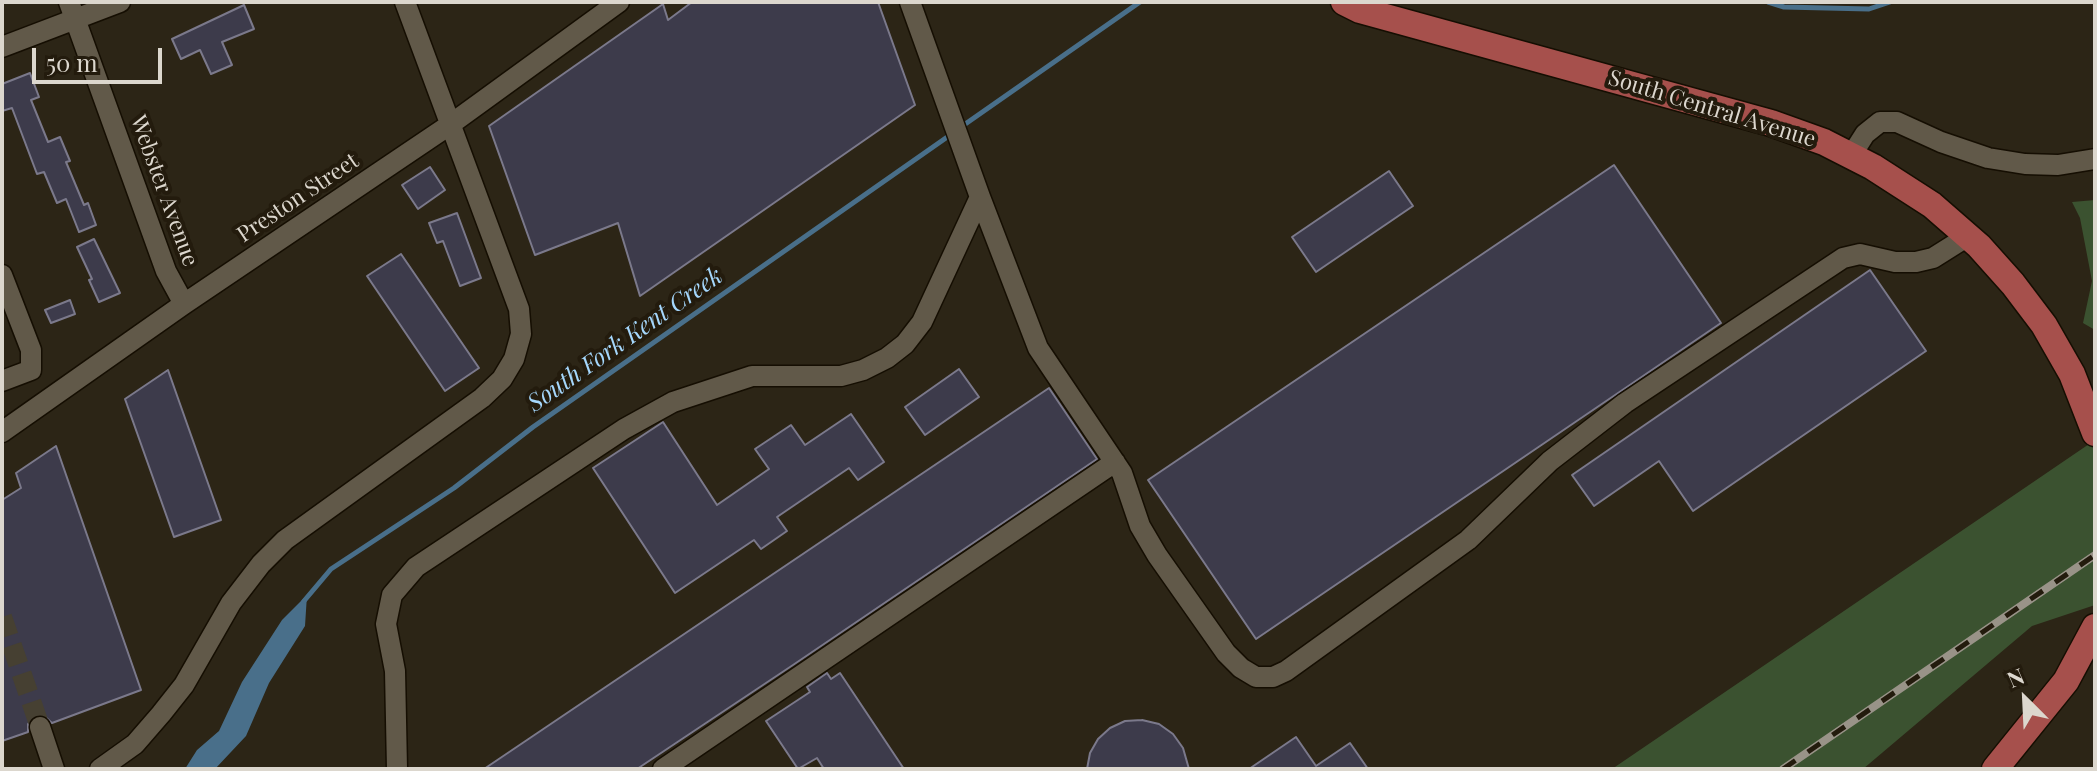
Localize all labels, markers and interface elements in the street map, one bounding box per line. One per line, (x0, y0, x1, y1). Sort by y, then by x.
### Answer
scale bar (36, 32, 166, 82)
text: 50 m (46, 46, 98, 78)
street label: South Central Avenue (1605, 65, 1819, 153)
street label: Webster Avenue (124, 112, 204, 270)
street label: Preston Street (232, 148, 364, 248)
water label: South Fork Kent Creek (522, 262, 728, 418)
north arrow (1985, 659, 2065, 739)
text: N (2002, 660, 2029, 694)

